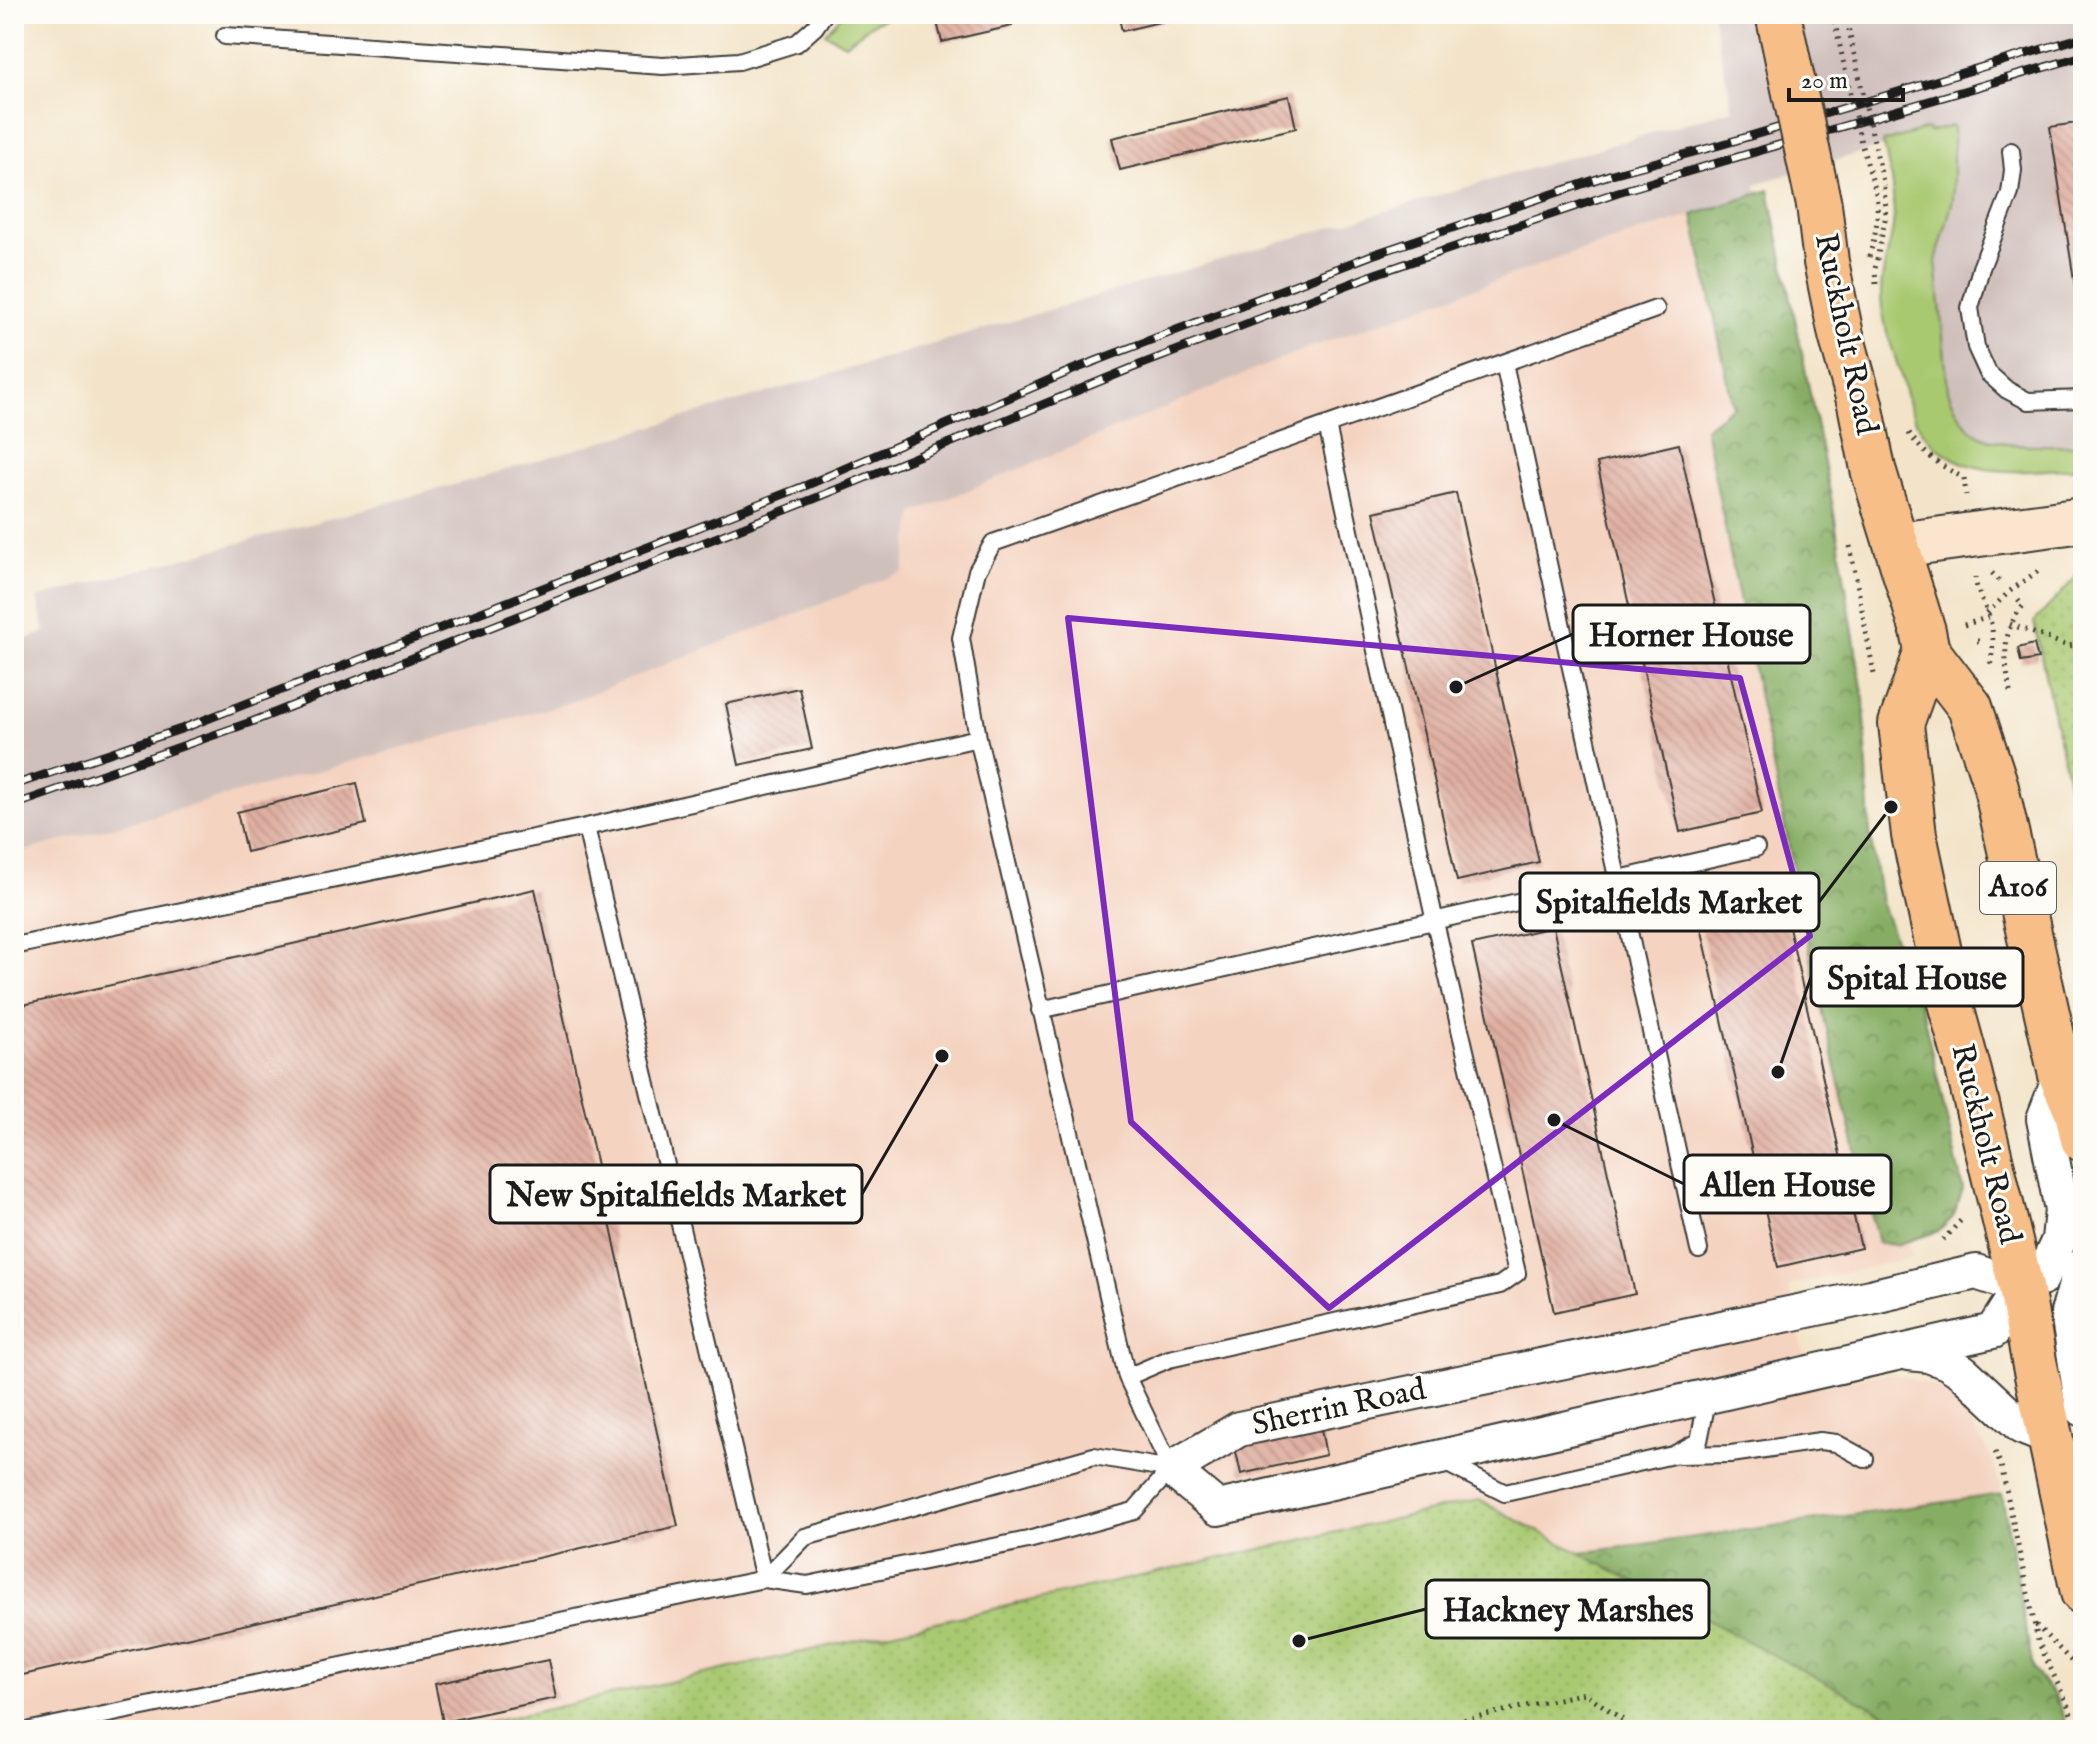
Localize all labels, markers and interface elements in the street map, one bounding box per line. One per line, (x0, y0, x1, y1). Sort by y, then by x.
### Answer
scale bar (1789, 52, 1903, 102)
text: 20 m (1801, 66, 1848, 97)
street label: Ruckholt Road (1804, 230, 1887, 439)
callout: Horner House (1573, 605, 1810, 663)
text: Horner House (1588, 615, 1794, 658)
road number: A106 (1980, 862, 2056, 914)
callout: Spitalfields Market (1520, 873, 1819, 931)
text: Spitalfields Market (1536, 882, 1803, 925)
callout: Spital House (1811, 948, 2023, 1006)
text: Spital House (1827, 958, 2007, 1001)
street label: Ruckholt Road (1940, 1040, 2030, 1249)
callout: Allen House (1684, 1155, 1891, 1213)
callout: New Spitalfields Market (490, 1165, 862, 1223)
text: Allen House (1699, 1165, 1876, 1208)
text: New Spitalfields Market (505, 1175, 847, 1218)
street label: Sherrin Road (1248, 1369, 1430, 1446)
callout: Hackney Marshes (1426, 1580, 1709, 1638)
text: Hackney Marshes (1442, 1590, 1694, 1633)

